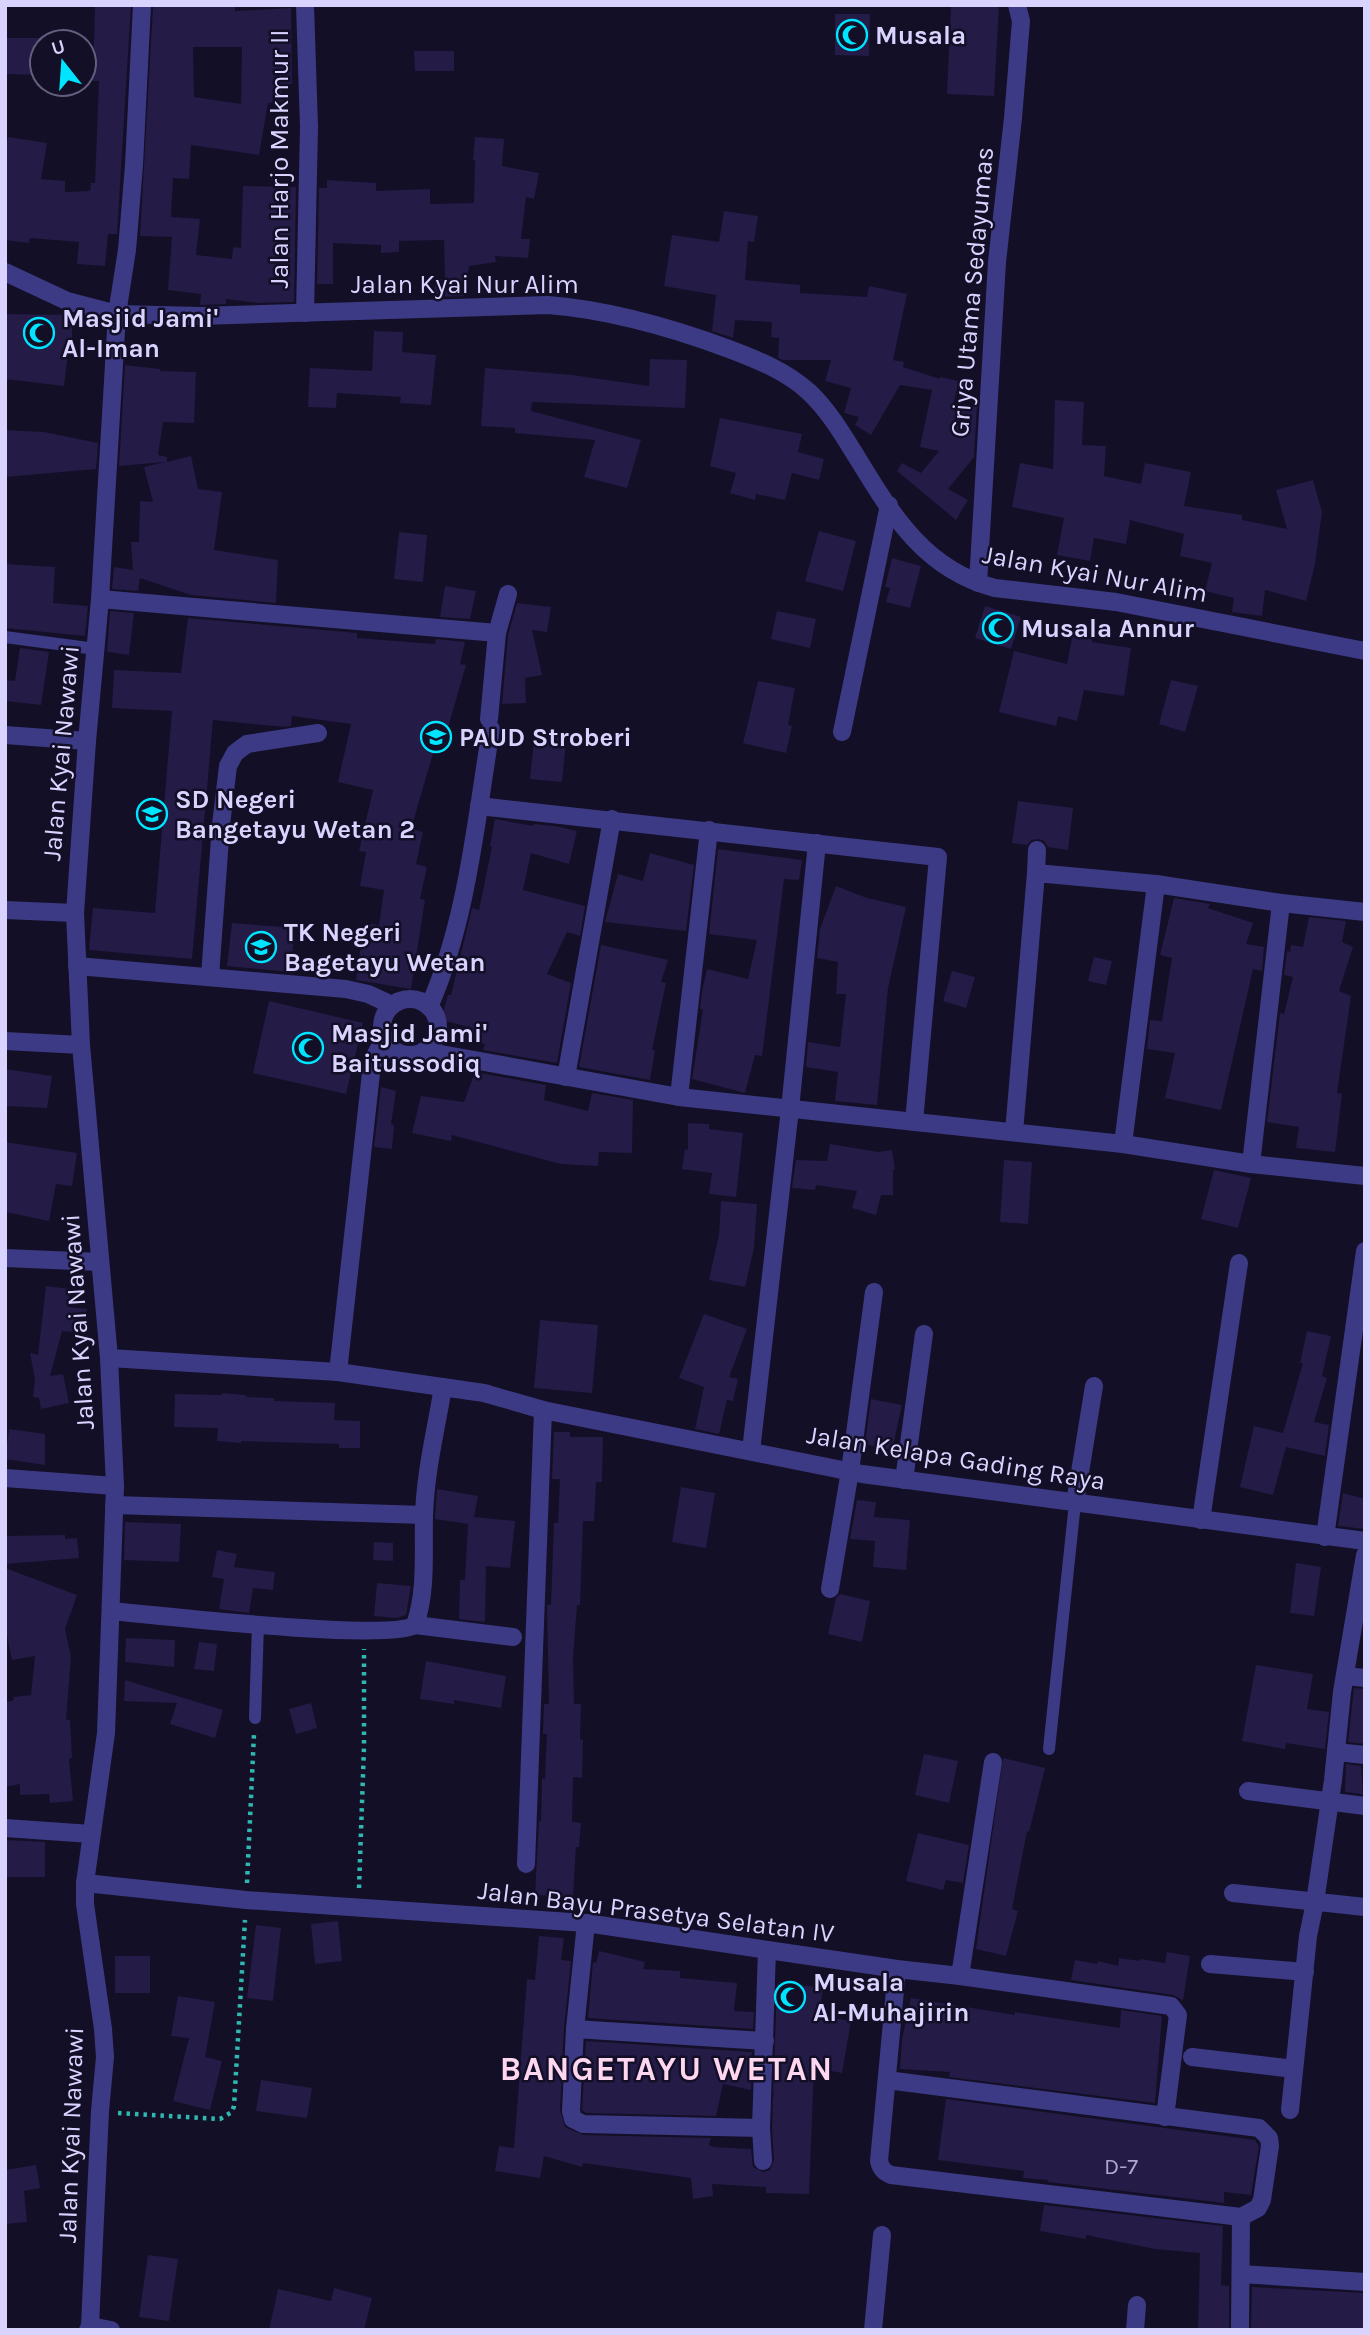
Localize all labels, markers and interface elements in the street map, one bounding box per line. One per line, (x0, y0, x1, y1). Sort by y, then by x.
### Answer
mosque icon: Musala (835, 18, 869, 52)
place label: Musala (875, 20, 966, 51)
north arrow (28, 28, 98, 98)
street label: Jalan Harjo Makmur II (264, 29, 295, 289)
text: U (49, 35, 68, 60)
street label: Griya Utama Sedayumas (944, 146, 1000, 438)
street label: Jalan Kyai Nur Alim (351, 269, 579, 300)
place label: Masjid Jami' Al-Iman (62, 303, 218, 364)
mosque icon: Masjid Jami' Al-Iman (22, 316, 56, 350)
street label: Jalan Kyai Nur Alim (980, 539, 1210, 609)
mosque icon: Musala Annur (981, 611, 1015, 645)
place label: Musala Annur (1021, 613, 1195, 644)
street label: Jalan Kyai Nawawi (36, 644, 86, 862)
school or university icon: PAUD Stroberi (419, 720, 453, 754)
place label: PAUD Stroberi (459, 722, 632, 753)
place label: SD Negeri Bangetayu Wetan 2 (175, 784, 415, 845)
school or university icon: SD Negeri Bangetayu Wetan 2 (135, 797, 169, 831)
place label: TK Negeri Bagetayu Wetan (284, 917, 485, 978)
school or university icon: TK Negeri Bagetayu Wetan (244, 930, 278, 964)
place label: Masjid Jami' Baitussodiq (331, 1018, 487, 1079)
mosque icon: Masjid Jami' Baitussodiq (291, 1031, 325, 1065)
street label: Jalan Kyai Nawawi (55, 1213, 101, 1431)
street label: Jalan Kelapa Gading Raya (804, 1419, 1108, 1497)
street label: Jalan Bayu Prasetya Selatan IV (476, 1875, 836, 1949)
place label: Musala Al-Muhajirin (813, 1967, 970, 2028)
mosque icon: Musala Al-Muhajirin (773, 1980, 807, 2014)
street label: Jalan Kyai Nawawi (52, 2026, 90, 2244)
district label: BANGETAYU WETAN (500, 2050, 834, 2088)
house number: D-7 (1104, 2153, 1138, 2180)

